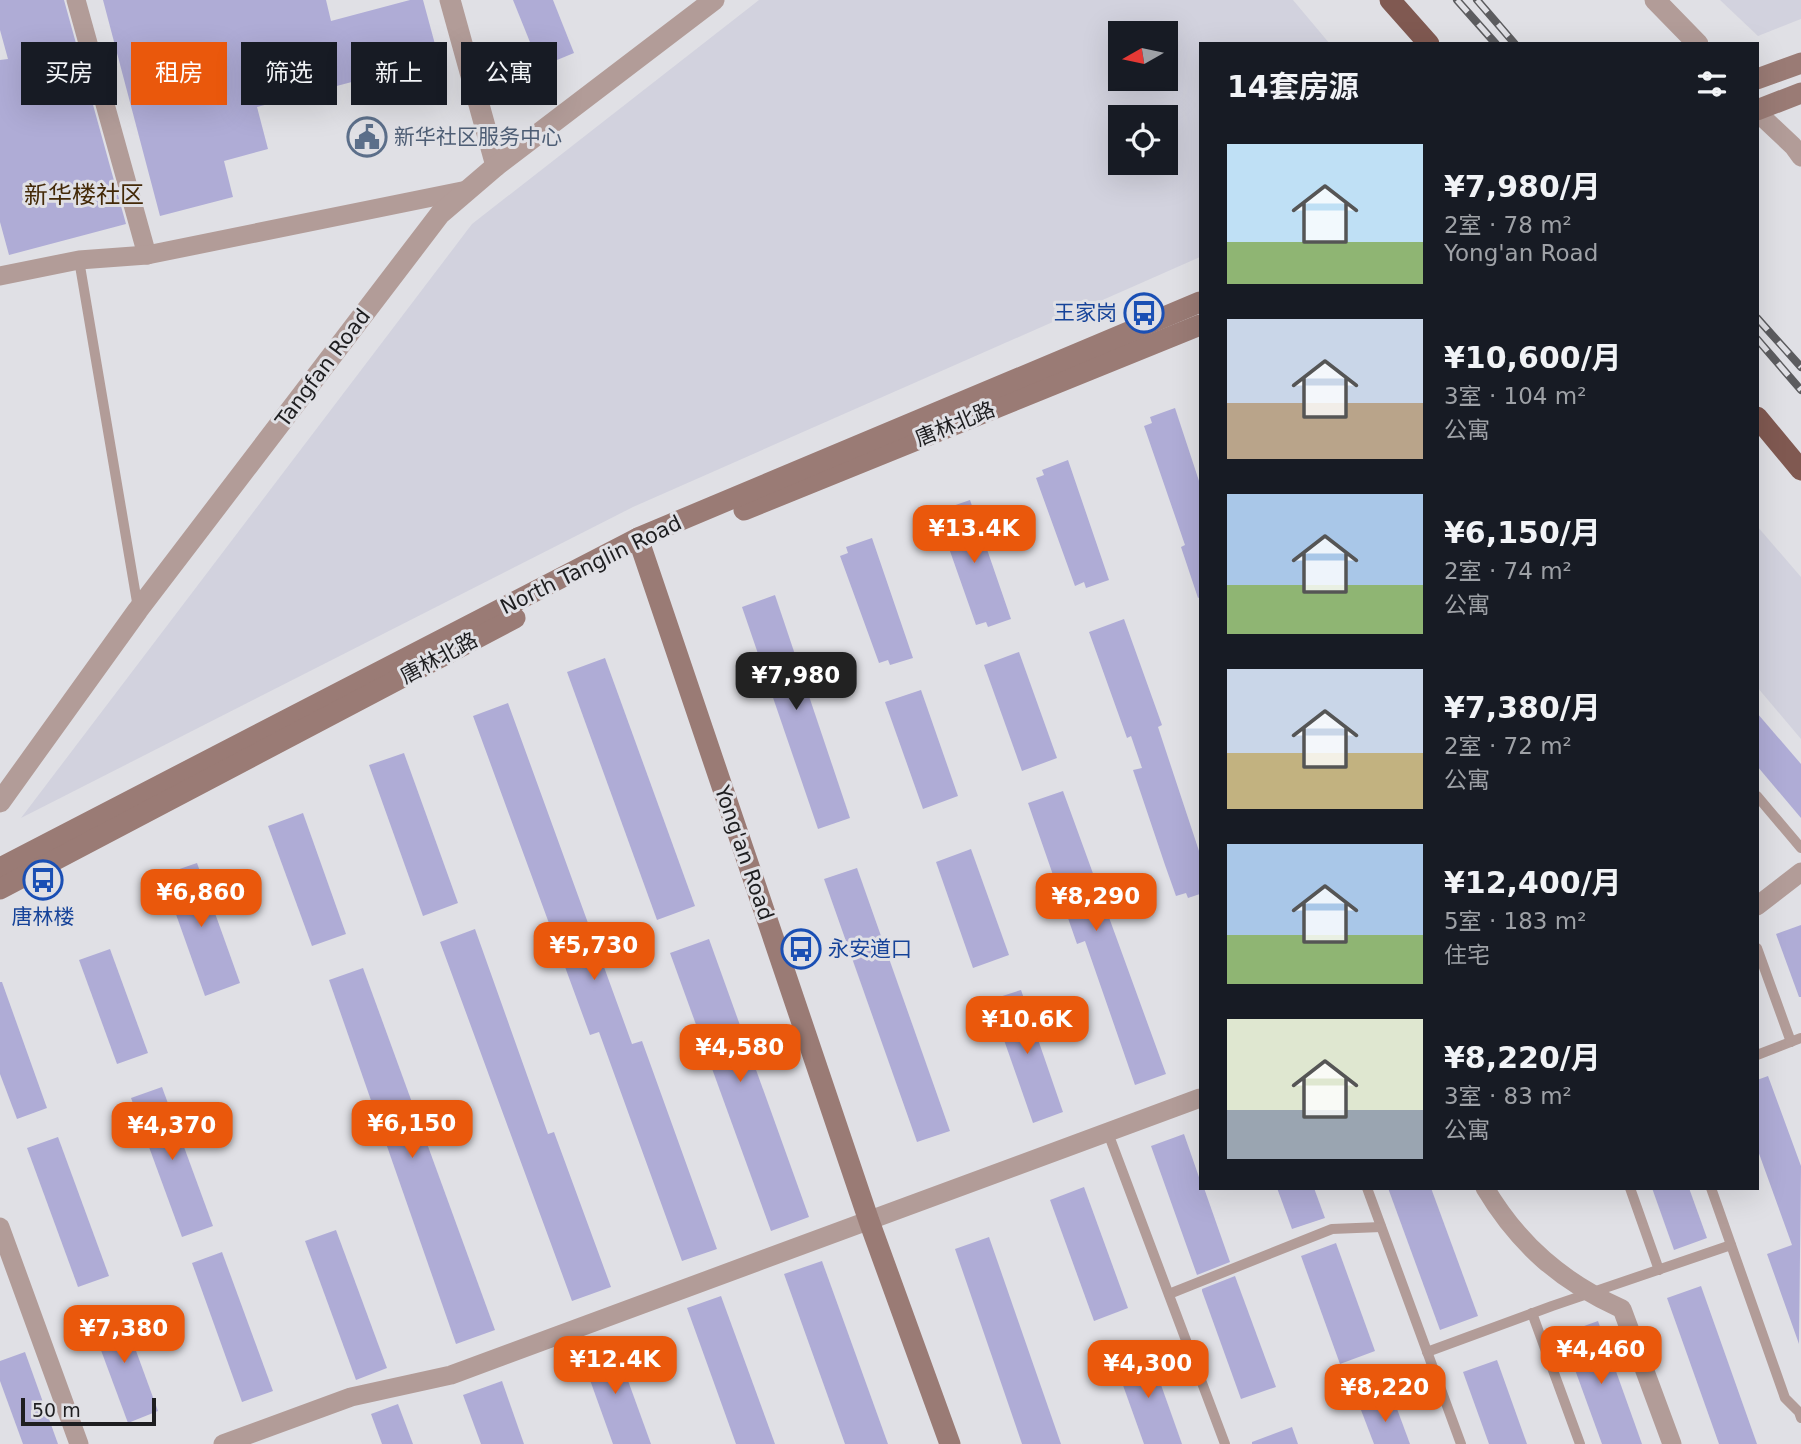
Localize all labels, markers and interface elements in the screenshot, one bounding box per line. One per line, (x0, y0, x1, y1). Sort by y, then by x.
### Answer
north arrow (1108, 21, 1178, 91)
map controls (1108, 21, 1178, 175)
chip: 买房 (21, 42, 117, 105)
chip: 租房 (131, 42, 227, 105)
chip: 筛选 (241, 42, 337, 105)
chip: 新上 (351, 42, 447, 105)
chip: 公寓 (461, 42, 557, 105)
icon: filters (1693, 65, 1731, 103)
text: 14套房源 (1227, 69, 1359, 104)
button: locate (1108, 105, 1178, 175)
public building icon: 新华社区服务中心 (346, 116, 388, 158)
place label: 新华社区服务中心 (394, 125, 562, 149)
text: ¥7,980/月 (1444, 169, 1601, 204)
icon: home (1283, 172, 1367, 256)
district label: 新华楼社区 (24, 181, 144, 209)
text: 2室 · 78 m² (1444, 212, 1572, 238)
text: Yong'an Road (1444, 240, 1598, 266)
bus stop icon: 王家岗 (1123, 292, 1165, 334)
place label: 王家岗 (1054, 301, 1117, 325)
street label: Tangfan Road (270, 304, 375, 433)
text: ¥10,600/月 (1444, 340, 1622, 375)
icon: home (1283, 347, 1367, 431)
text: 3室 · 104 m² (1444, 383, 1586, 409)
street label: 唐林北路 (912, 397, 998, 451)
text: 公寓 (1444, 417, 1490, 443)
pin: ¥13.4K (917, 505, 1031, 565)
street label: North Tanglin Road (496, 511, 686, 619)
text: ¥13.4K (929, 515, 1019, 541)
text: ¥6,150/月 (1444, 515, 1601, 550)
icon: home (1283, 522, 1367, 606)
text: 2室 · 74 m² (1444, 558, 1572, 584)
text: 公寓 (1444, 592, 1490, 618)
street label: 唐林北路 (396, 628, 482, 688)
pin: ¥7,980 (739, 652, 853, 712)
text: ¥7,980 (752, 662, 840, 688)
text: ¥7,380/月 (1444, 690, 1601, 725)
icon: home (1283, 697, 1367, 781)
text: 2室 · 72 m² (1444, 733, 1572, 759)
text: 公寓 (1444, 767, 1490, 793)
street label: Yong'an Road (709, 782, 778, 923)
bus stop icon: 唐林楼 (22, 859, 64, 901)
text: ¥12,400/月 (1444, 865, 1622, 900)
pin: ¥6,860 (144, 870, 258, 929)
icon: home (1283, 872, 1367, 956)
pin: ¥8,290 (1039, 874, 1153, 933)
text: ¥6,860 (157, 879, 245, 905)
text: ¥8,290 (1052, 883, 1140, 909)
place label: 唐林楼 (12, 905, 75, 929)
text: 5室 · 183 m² (1444, 908, 1586, 934)
pin: ¥5,730 (537, 922, 651, 982)
bus stop icon: 永安道口 (780, 928, 822, 970)
text: ¥5,730 (550, 932, 638, 958)
place label: 永安道口 (828, 937, 912, 961)
text: 住宅 (1444, 942, 1490, 968)
pin: ¥10.6K (970, 996, 1084, 1056)
text: ¥10.6K (982, 1006, 1072, 1032)
pin: ¥4,580 (683, 1024, 797, 1084)
text: ¥4,580 (696, 1034, 784, 1060)
text: ¥8,220/月 (1444, 1040, 1601, 1075)
icon: home (1283, 1047, 1367, 1131)
text: 3室 · 83 m² (1444, 1083, 1572, 1109)
pin: ¥6,150 (355, 1100, 469, 1160)
pin: ¥4,370 (115, 1102, 229, 1162)
text: ¥6,150 (368, 1110, 456, 1136)
text: ¥4,370 (128, 1112, 216, 1138)
text: 公寓 (1444, 1117, 1490, 1143)
pin: ¥7,380 (67, 1306, 181, 1365)
text: ¥7,380 (80, 1315, 168, 1341)
pin: ¥4,460 (1544, 1326, 1658, 1386)
pin: ¥12.4K (558, 1336, 672, 1396)
text: ¥4,460 (1557, 1336, 1645, 1362)
pin: ¥4,300 (1091, 1340, 1205, 1400)
text: ¥12.4K (570, 1346, 660, 1372)
text: ¥4,300 (1104, 1350, 1192, 1376)
pin: ¥8,220 (1328, 1364, 1442, 1424)
text: ¥8,220 (1341, 1374, 1429, 1400)
scale bar (21, 1395, 156, 1427)
text: 50 m (32, 1399, 81, 1421)

